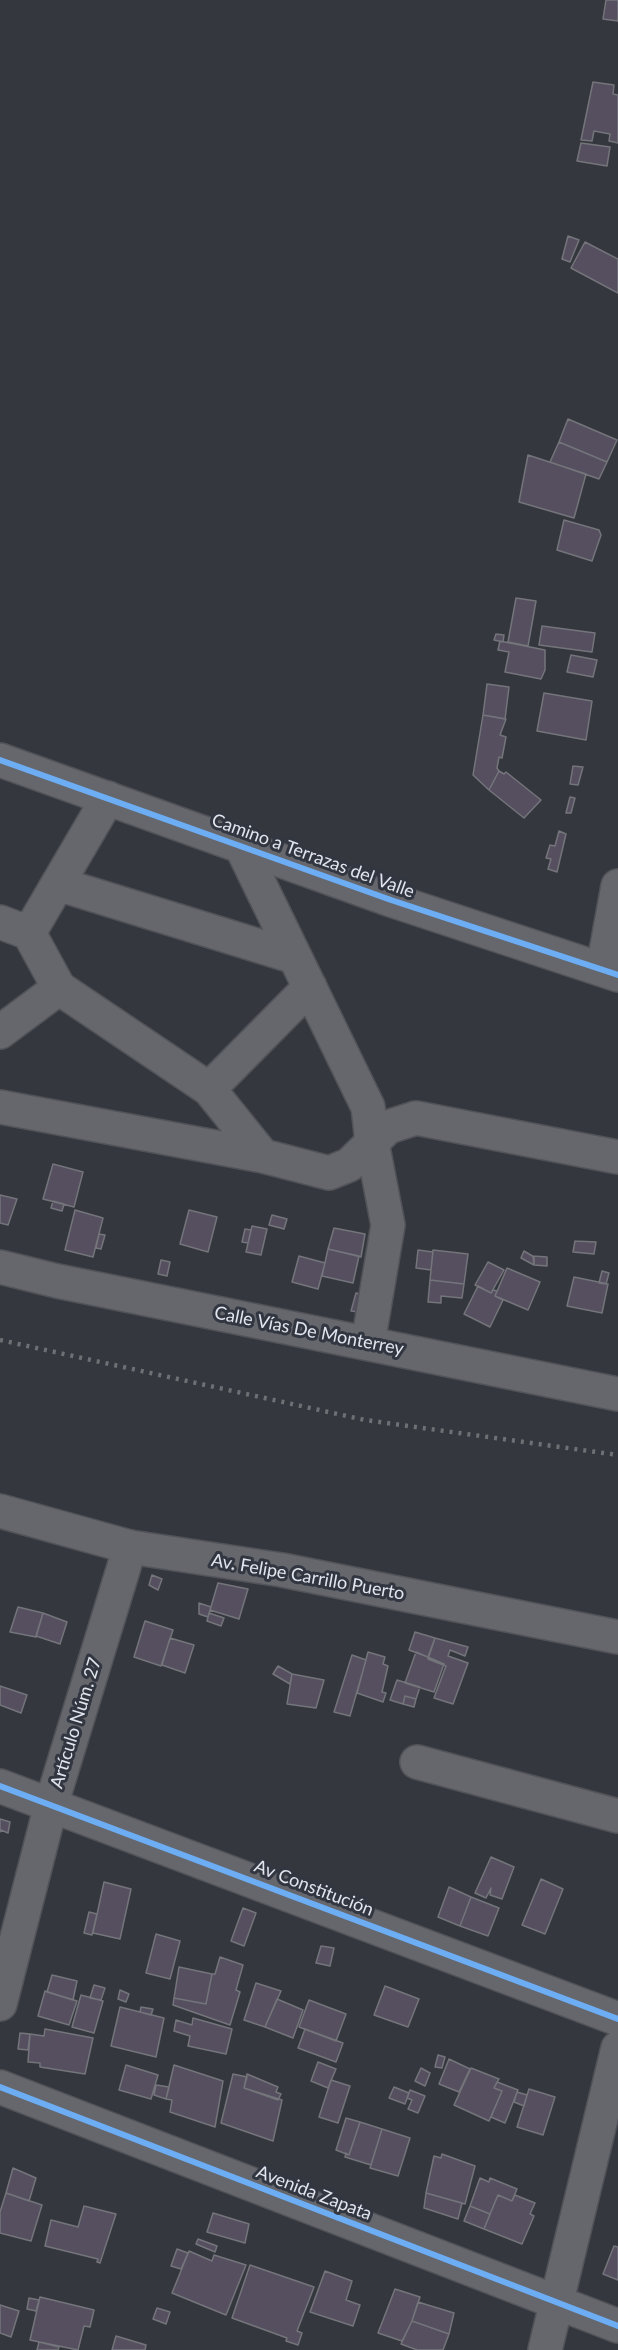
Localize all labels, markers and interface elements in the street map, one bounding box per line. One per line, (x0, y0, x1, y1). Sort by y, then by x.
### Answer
street label: Camino a Terrazas del Valle (209, 809, 417, 903)
street label: Calle Vías De Monterrey (212, 1302, 406, 1360)
street label: Av. Felipe Carrillo Puerto (210, 1549, 406, 1605)
street label: Artículo Núm. 27 (46, 1655, 106, 1791)
street label: Av Constitución (251, 1855, 377, 1921)
street label: Avenida Zapata (253, 2161, 375, 2225)

